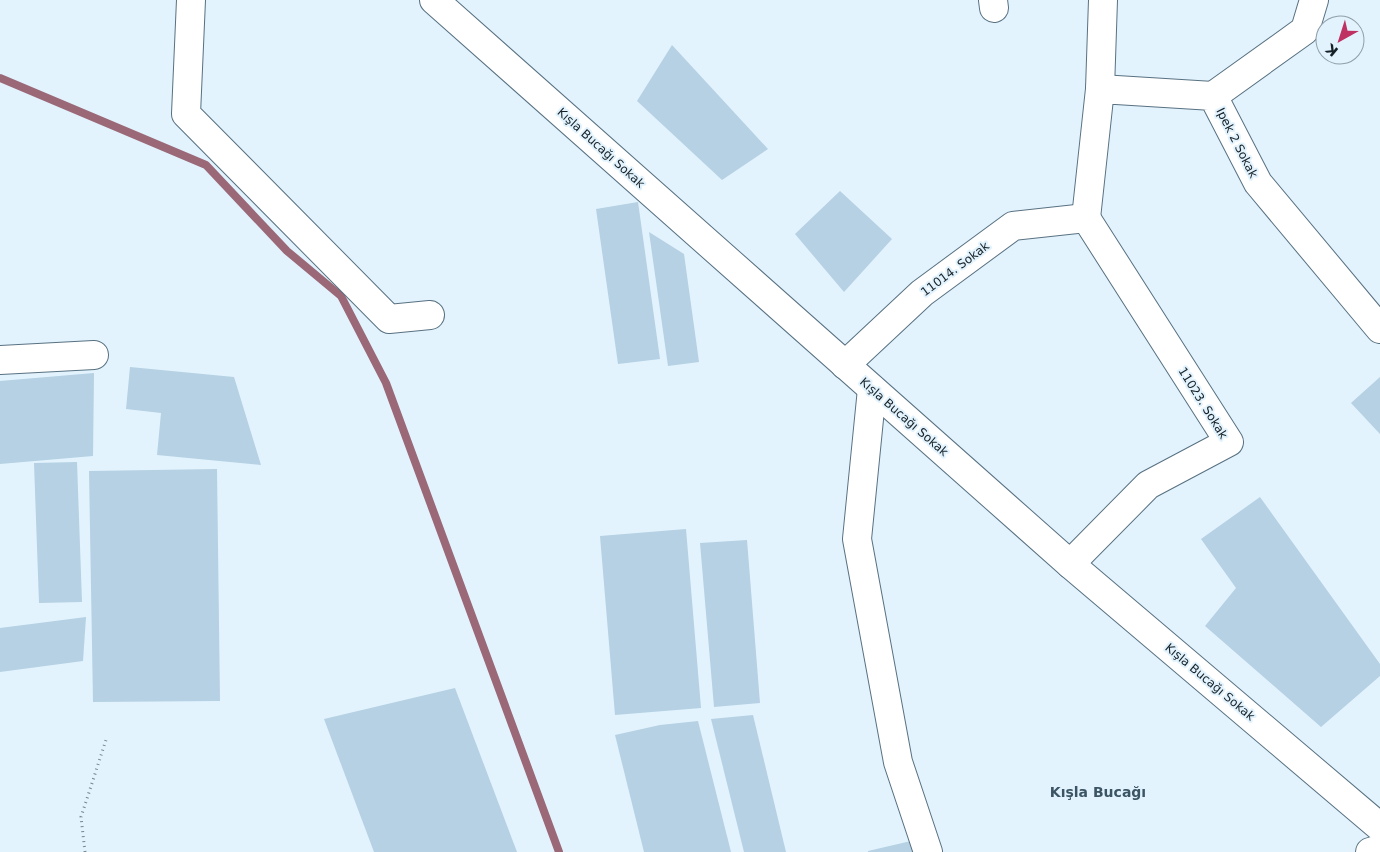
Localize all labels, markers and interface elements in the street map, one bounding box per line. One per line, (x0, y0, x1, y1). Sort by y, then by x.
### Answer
north arrow (1315, 15, 1365, 65)
text: K (1322, 40, 1341, 60)
street label: Kışla Bucağı Sokak (555, 105, 648, 191)
street label: Ipek 2 Sokak (1213, 106, 1261, 180)
street label: 11014. Sokak (918, 239, 992, 299)
street label: 11023. Sokak (1175, 365, 1231, 441)
street label: Kışla Bucağı Sokak (857, 375, 951, 459)
street label: Kışla Bucağı Sokak (1162, 640, 1258, 724)
district label: Kışla Bucağı (1050, 784, 1146, 800)

